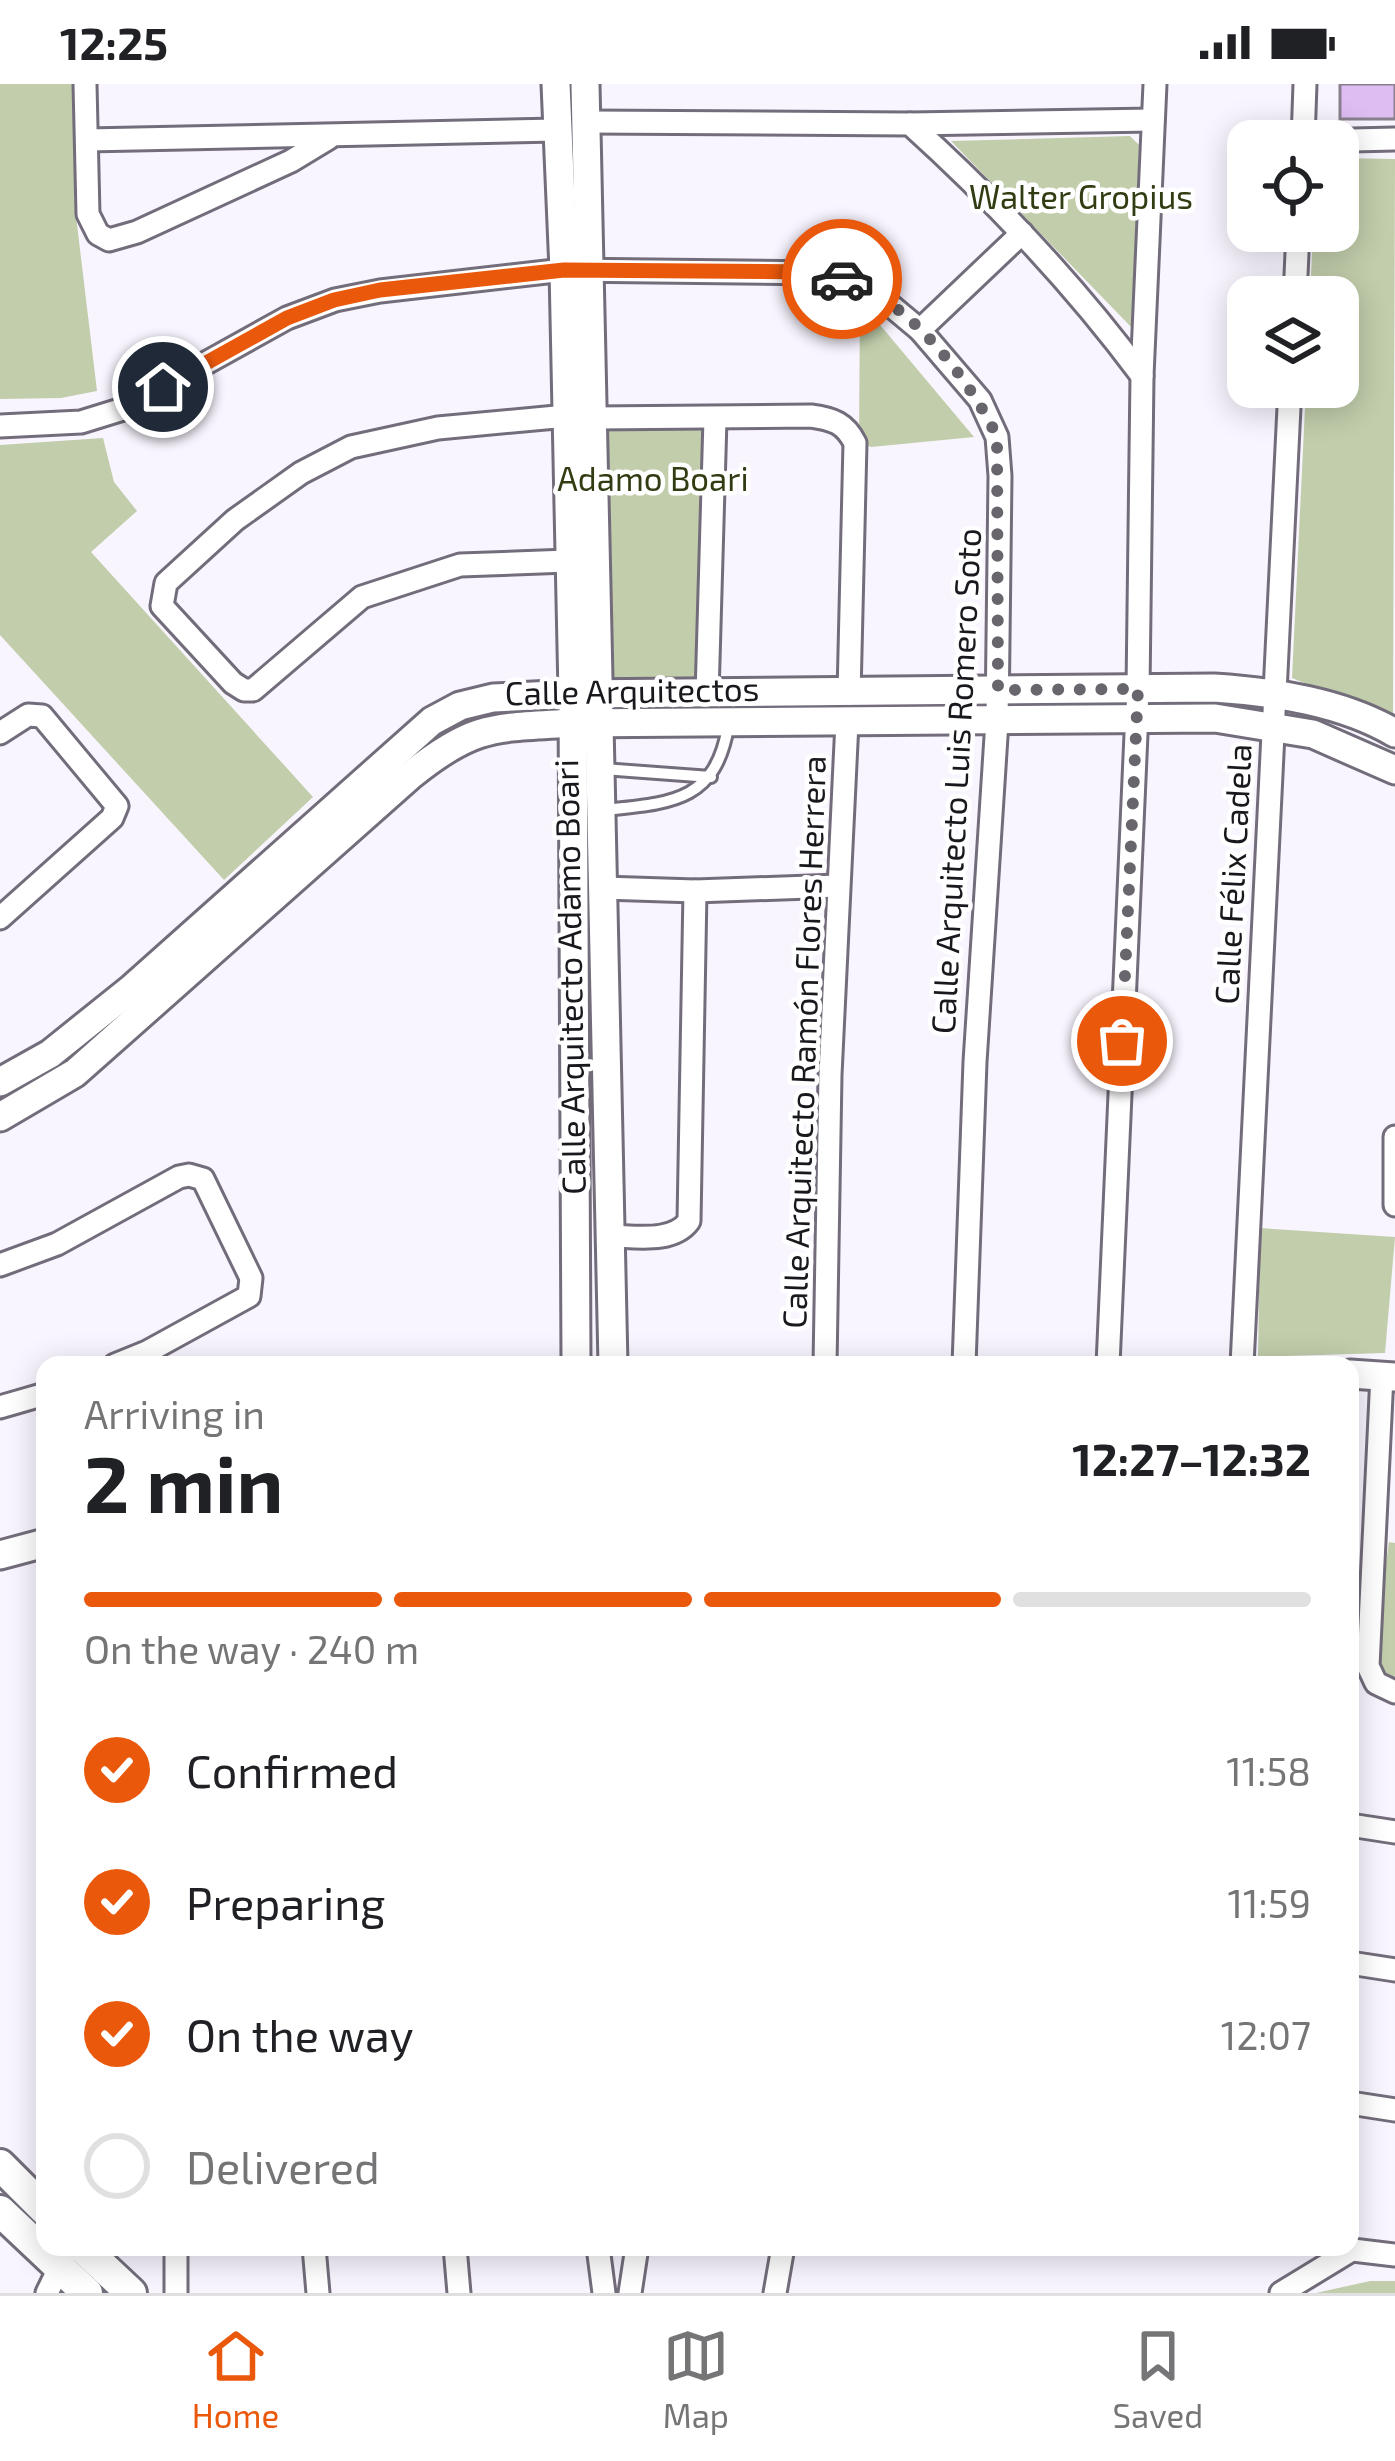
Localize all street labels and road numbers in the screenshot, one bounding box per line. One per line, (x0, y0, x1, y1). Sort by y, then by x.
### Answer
street label: Calle Arquitecto Luis Romero Soto (922, 527, 988, 1035)
street label: Calle Arquitectos (504, 668, 760, 712)
street label: Calle Félix Cadela (1205, 743, 1259, 1005)
street label: Calle Arquitecto Ramón Flores Herrera (773, 755, 833, 1329)
street label: Calle Arquitecto Adamo Boari (545, 759, 593, 1195)

